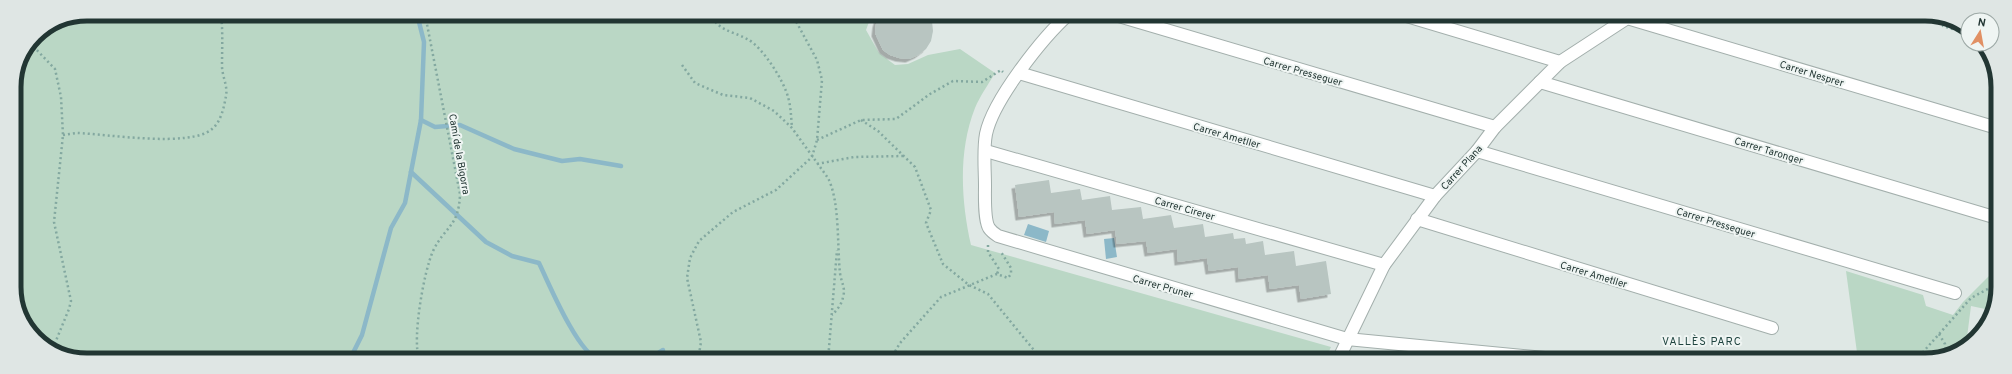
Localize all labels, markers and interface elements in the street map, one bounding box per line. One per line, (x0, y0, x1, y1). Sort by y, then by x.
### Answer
north arrow (1960, 12, 2000, 52)
text: N (1977, 16, 1987, 31)
street label: Carrer Presseguer (1262, 55, 1344, 90)
street label: Carrer Nesprer (1778, 58, 1845, 90)
street label: Camí de la Bigorra (445, 113, 472, 196)
street label: Carrer Ametller (1191, 121, 1262, 152)
street label: Carrer Taronger (1733, 135, 1805, 168)
street label: Carrer Plana (1438, 143, 1486, 193)
street label: Carrer Cirerer (1153, 195, 1216, 224)
street label: Carrer Presseguer (1675, 205, 1757, 242)
street label: Carrer Ametller (1558, 259, 1629, 292)
street label: Carrer Pruner (1131, 273, 1194, 302)
district label: VALLÈS PARC (1662, 334, 1742, 349)

